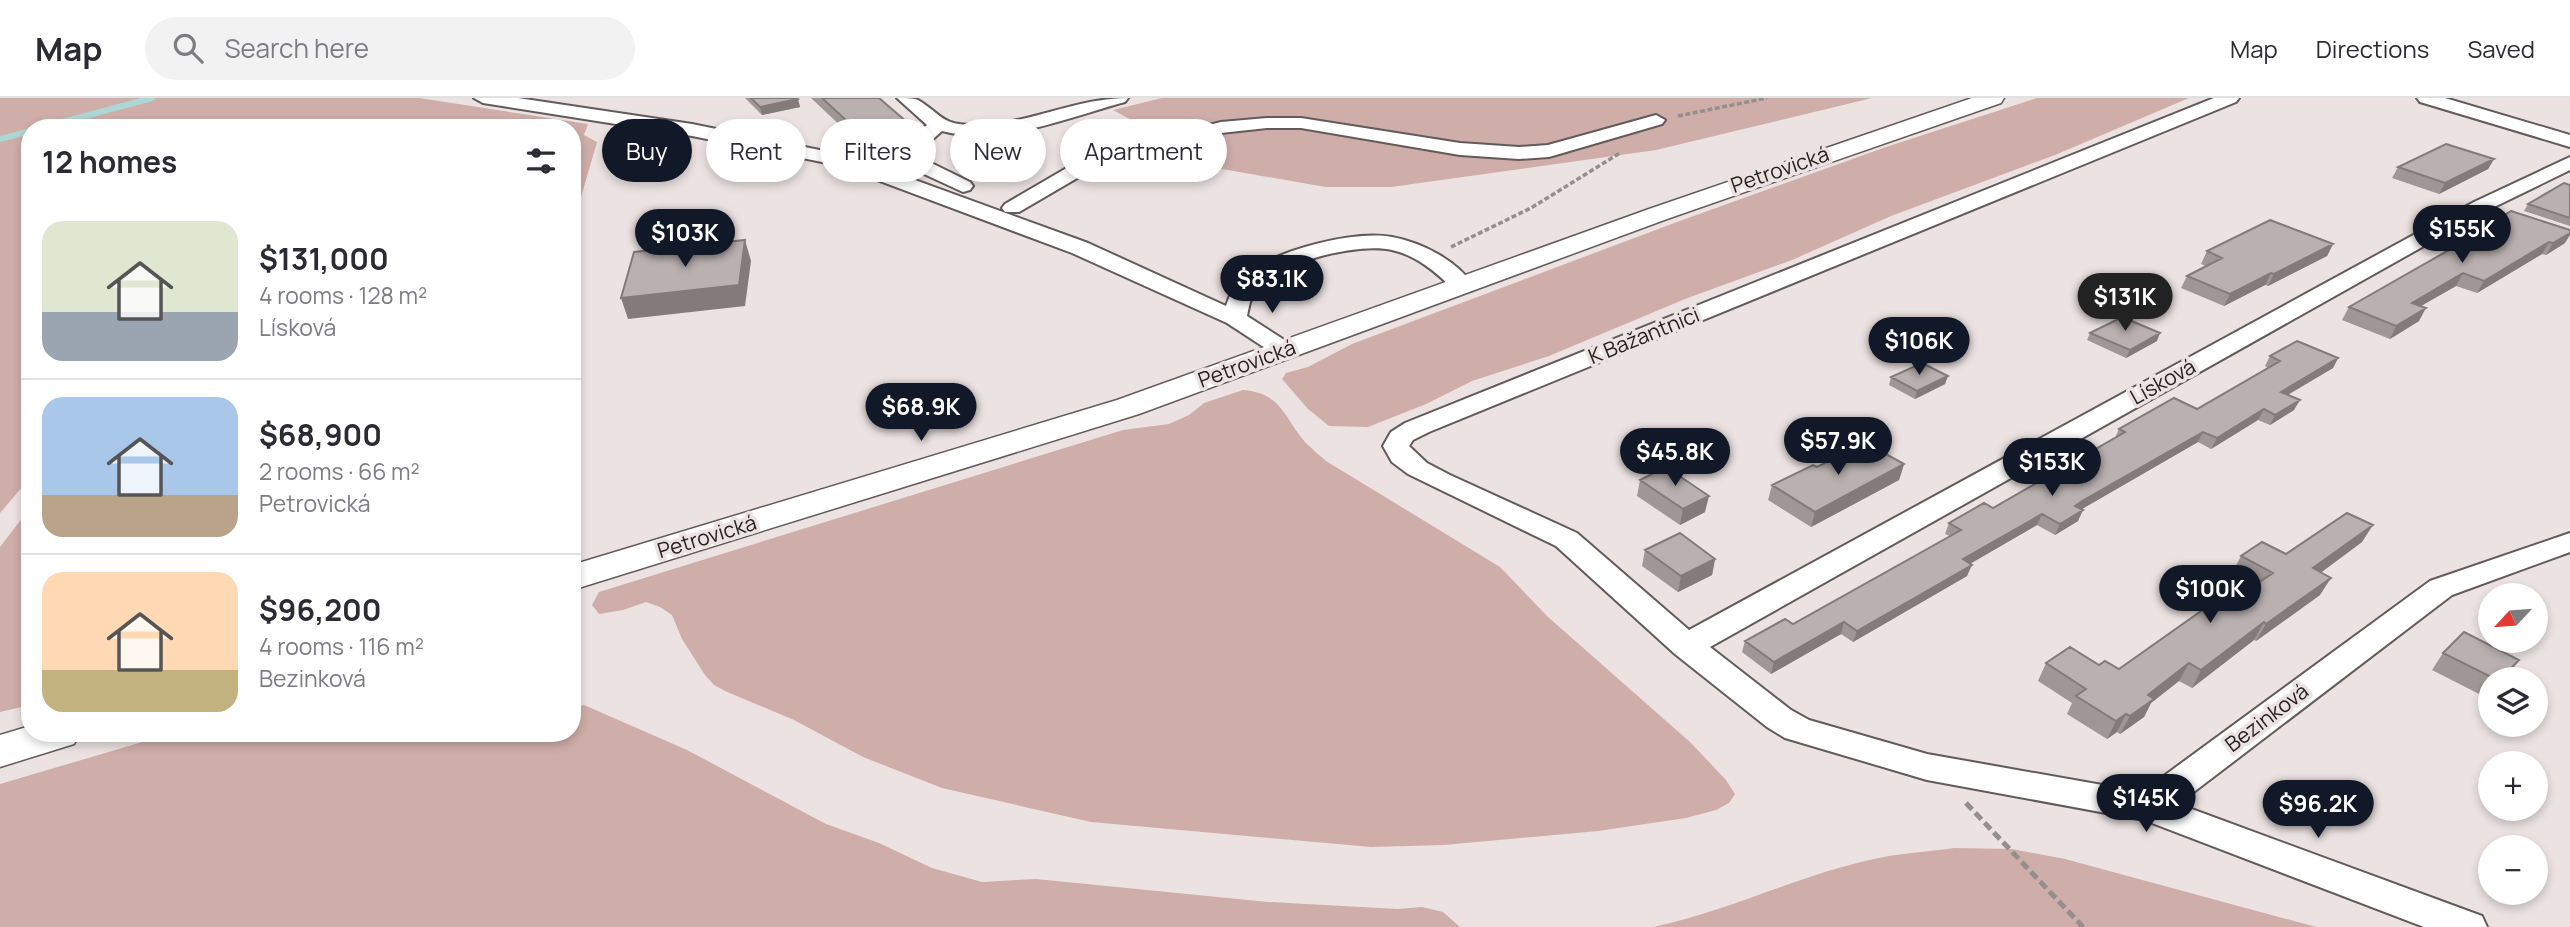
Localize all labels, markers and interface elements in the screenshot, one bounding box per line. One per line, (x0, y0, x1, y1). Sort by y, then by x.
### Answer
search box (145, 17, 635, 80)
text: Map (35, 26, 103, 71)
icon: search (169, 29, 207, 67)
text: Search here (225, 30, 369, 66)
text: Map (2230, 32, 2278, 65)
text: Directions (2316, 32, 2429, 65)
text: Saved (2467, 32, 2535, 65)
chip: Buy (602, 119, 692, 182)
chip: Rent (706, 119, 806, 182)
chip: Filters (820, 119, 936, 182)
chip: New (950, 119, 1046, 182)
chip: Apartment (1060, 119, 1227, 182)
street label: Petrovická (1727, 139, 1832, 199)
text: 12 homes (42, 141, 177, 182)
icon: filters (522, 142, 560, 180)
pin: $155K (2413, 206, 2511, 265)
pin: $103K (636, 209, 734, 269)
text: $155K (2429, 212, 2495, 244)
text: $103K (651, 216, 719, 248)
text: $131,000 (259, 238, 389, 279)
icon: home (98, 249, 182, 333)
pin: $83.1K (1215, 256, 1329, 315)
text: $83.1K (1236, 262, 1308, 294)
pin: $131K (2076, 274, 2174, 333)
text: 4 rooms · 128 m² (259, 279, 427, 311)
text: $131K (2094, 280, 2156, 312)
street label: K Bažantnici (1584, 300, 1703, 370)
text: Lísková (259, 311, 336, 343)
pin: $106K (1870, 317, 1968, 377)
text: $106K (1885, 324, 1953, 356)
street label: Petrovická (1194, 332, 1299, 394)
street label: Lísková (2125, 352, 2200, 410)
pin: $68.9K (864, 384, 978, 443)
text: $68.9K (882, 390, 960, 422)
text: $68,900 (259, 414, 382, 455)
pin: $57.9K (1781, 418, 1895, 477)
text: $57.9K (1800, 424, 1876, 456)
icon: home (98, 425, 182, 509)
pin: $45.8K (1618, 428, 1732, 488)
text: $45.8K (1636, 435, 1714, 467)
pin: $153K (2003, 438, 2101, 498)
text: $153K (2019, 445, 2085, 477)
text: 2 rooms · 66 m² (259, 455, 420, 487)
text: Petrovická (259, 487, 371, 519)
street label: Petrovická (654, 508, 760, 564)
pin: $100K (2161, 566, 2259, 625)
text: $100K (2175, 572, 2245, 604)
north arrow (2478, 583, 2548, 653)
map controls (2478, 583, 2548, 905)
text: $96,200 (259, 589, 382, 630)
icon: home (98, 600, 182, 684)
text: 4 rooms · 116 m² (259, 630, 424, 662)
text: Bezinková (259, 662, 366, 694)
button: layers (2478, 667, 2548, 737)
street label: Bezinková (2219, 677, 2314, 758)
button: + (2478, 751, 2548, 821)
pin: $145K (2097, 774, 2195, 834)
pin: $96.2K (2261, 780, 2375, 840)
text: $145K (2113, 781, 2179, 813)
text: $96.2K (2279, 787, 2357, 819)
button: − (2478, 835, 2548, 905)

